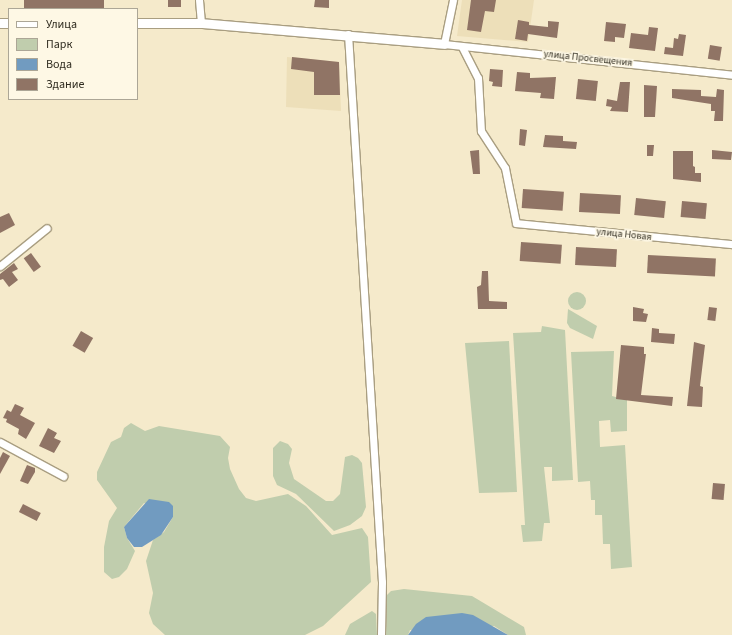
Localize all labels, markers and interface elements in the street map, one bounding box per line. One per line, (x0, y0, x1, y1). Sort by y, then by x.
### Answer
legend (8, 8, 138, 100)
text: Улица (46, 16, 77, 33)
text: Парк (46, 36, 72, 53)
street label: улица Просвещения (543, 48, 633, 70)
text: Вода (46, 56, 72, 73)
text: Здание (46, 76, 85, 93)
street label: улица Новая (596, 226, 652, 244)

